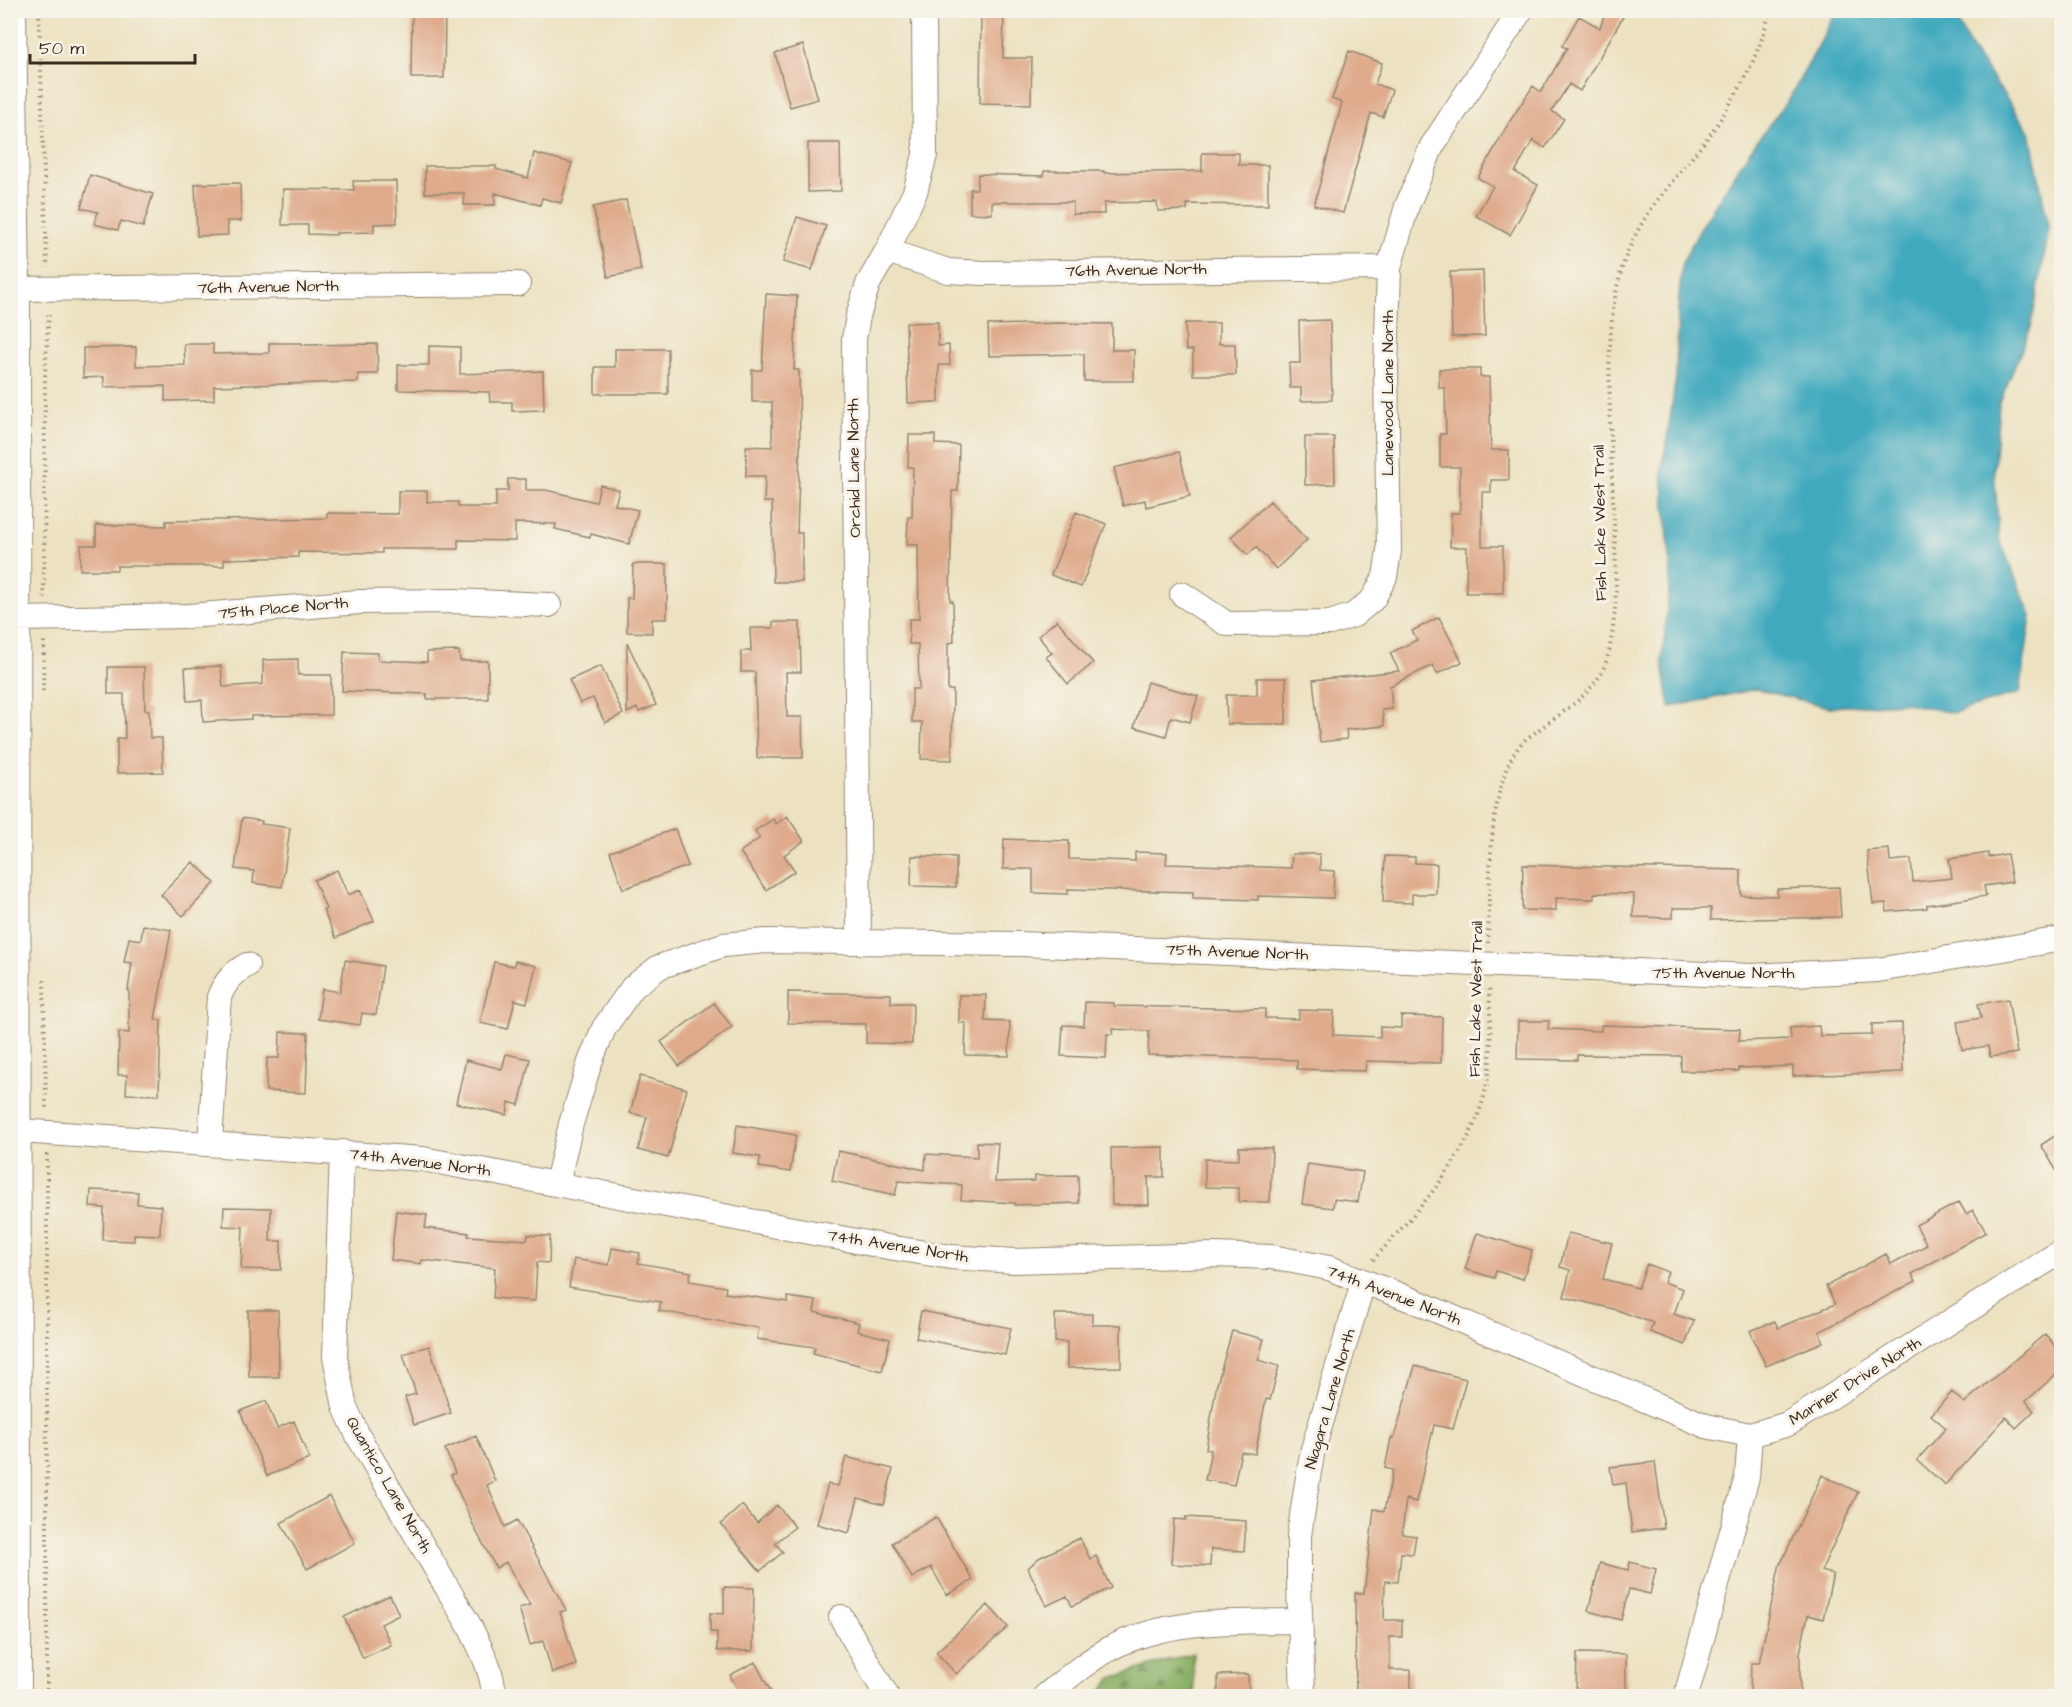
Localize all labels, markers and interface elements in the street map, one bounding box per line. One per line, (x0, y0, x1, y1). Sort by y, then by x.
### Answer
scale bar (30, 27, 195, 65)
text: 50 m (39, 36, 84, 61)
street label: 76th Avenue North (1065, 258, 1207, 282)
street label: 76th Avenue North (197, 275, 339, 299)
street label: Lanewood Lane North (1377, 310, 1399, 476)
street label: Orchid Lane North (842, 398, 866, 538)
street label: Fish Lake West Trail (1588, 445, 1612, 601)
street label: 75th Place North (217, 591, 349, 625)
street label: Fish Lake West Trail (1464, 921, 1488, 1077)
street label: 75th Avenue North (1165, 939, 1309, 965)
street label: 75th Avenue North (1652, 962, 1794, 984)
street label: 74th Avenue North (348, 1142, 492, 1182)
street label: 74th Avenue North (826, 1224, 970, 1268)
street label: 74th Avenue North (1324, 1259, 1464, 1331)
street label: Niagara Lane North (1299, 1326, 1362, 1472)
street label: Mariner Drive North (1785, 1331, 1925, 1431)
street label: Quantico Lane North (341, 1413, 437, 1558)

